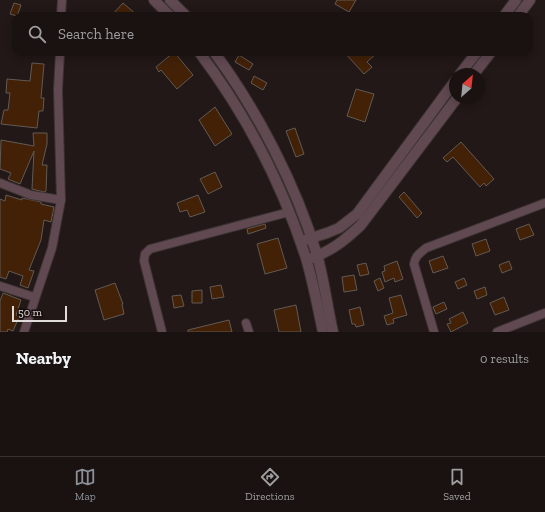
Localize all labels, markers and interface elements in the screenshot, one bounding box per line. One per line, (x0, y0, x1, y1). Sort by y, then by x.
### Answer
search box (12, 12, 533, 56)
icon: search (26, 23, 48, 45)
text: Search here (58, 25, 134, 43)
north arrow (449, 68, 485, 104)
scale bar (12, 304, 67, 323)
text: 50 m (18, 306, 42, 319)
text: Nearby (16, 348, 71, 368)
text: 0 results (480, 351, 529, 366)
tab: Map (74, 466, 96, 503)
tab: Directions (245, 466, 295, 503)
tab: Saved (443, 466, 471, 503)

